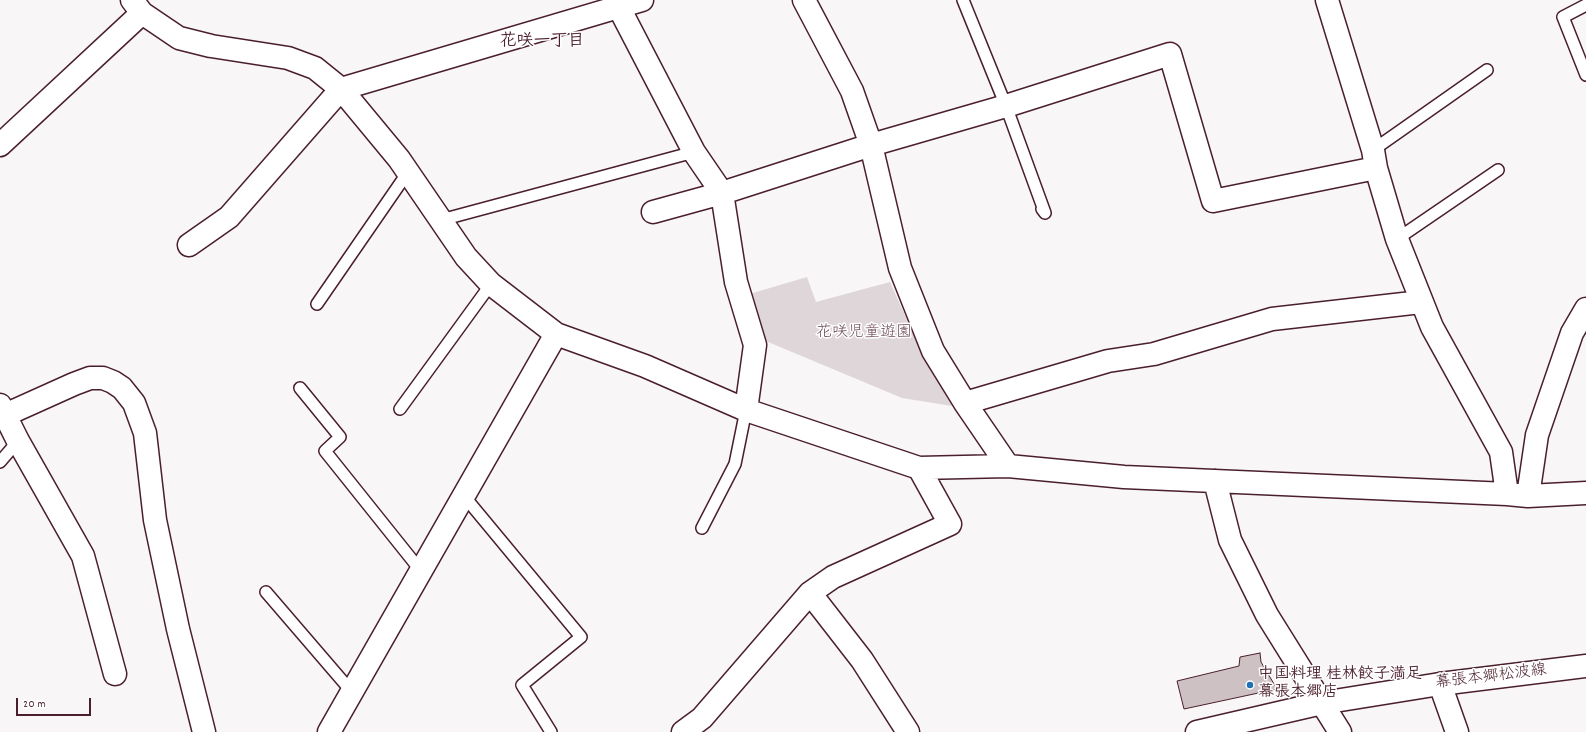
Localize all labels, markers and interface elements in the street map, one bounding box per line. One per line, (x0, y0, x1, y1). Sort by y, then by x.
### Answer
district label: 花咲一丁目 (500, 33, 584, 53)
park label: 花咲児童遊園 (816, 324, 912, 344)
street label: 幕張本郷松波線 (1434, 662, 1548, 694)
place label: 中国料理 桂林餃子満足 幕張本郷店 (1258, 666, 1422, 704)
marker: 中国料理 桂林餃子満足 幕張本郷店 (1245, 680, 1255, 690)
scale bar (18, 690, 93, 716)
text: 20 m (23, 696, 46, 713)

